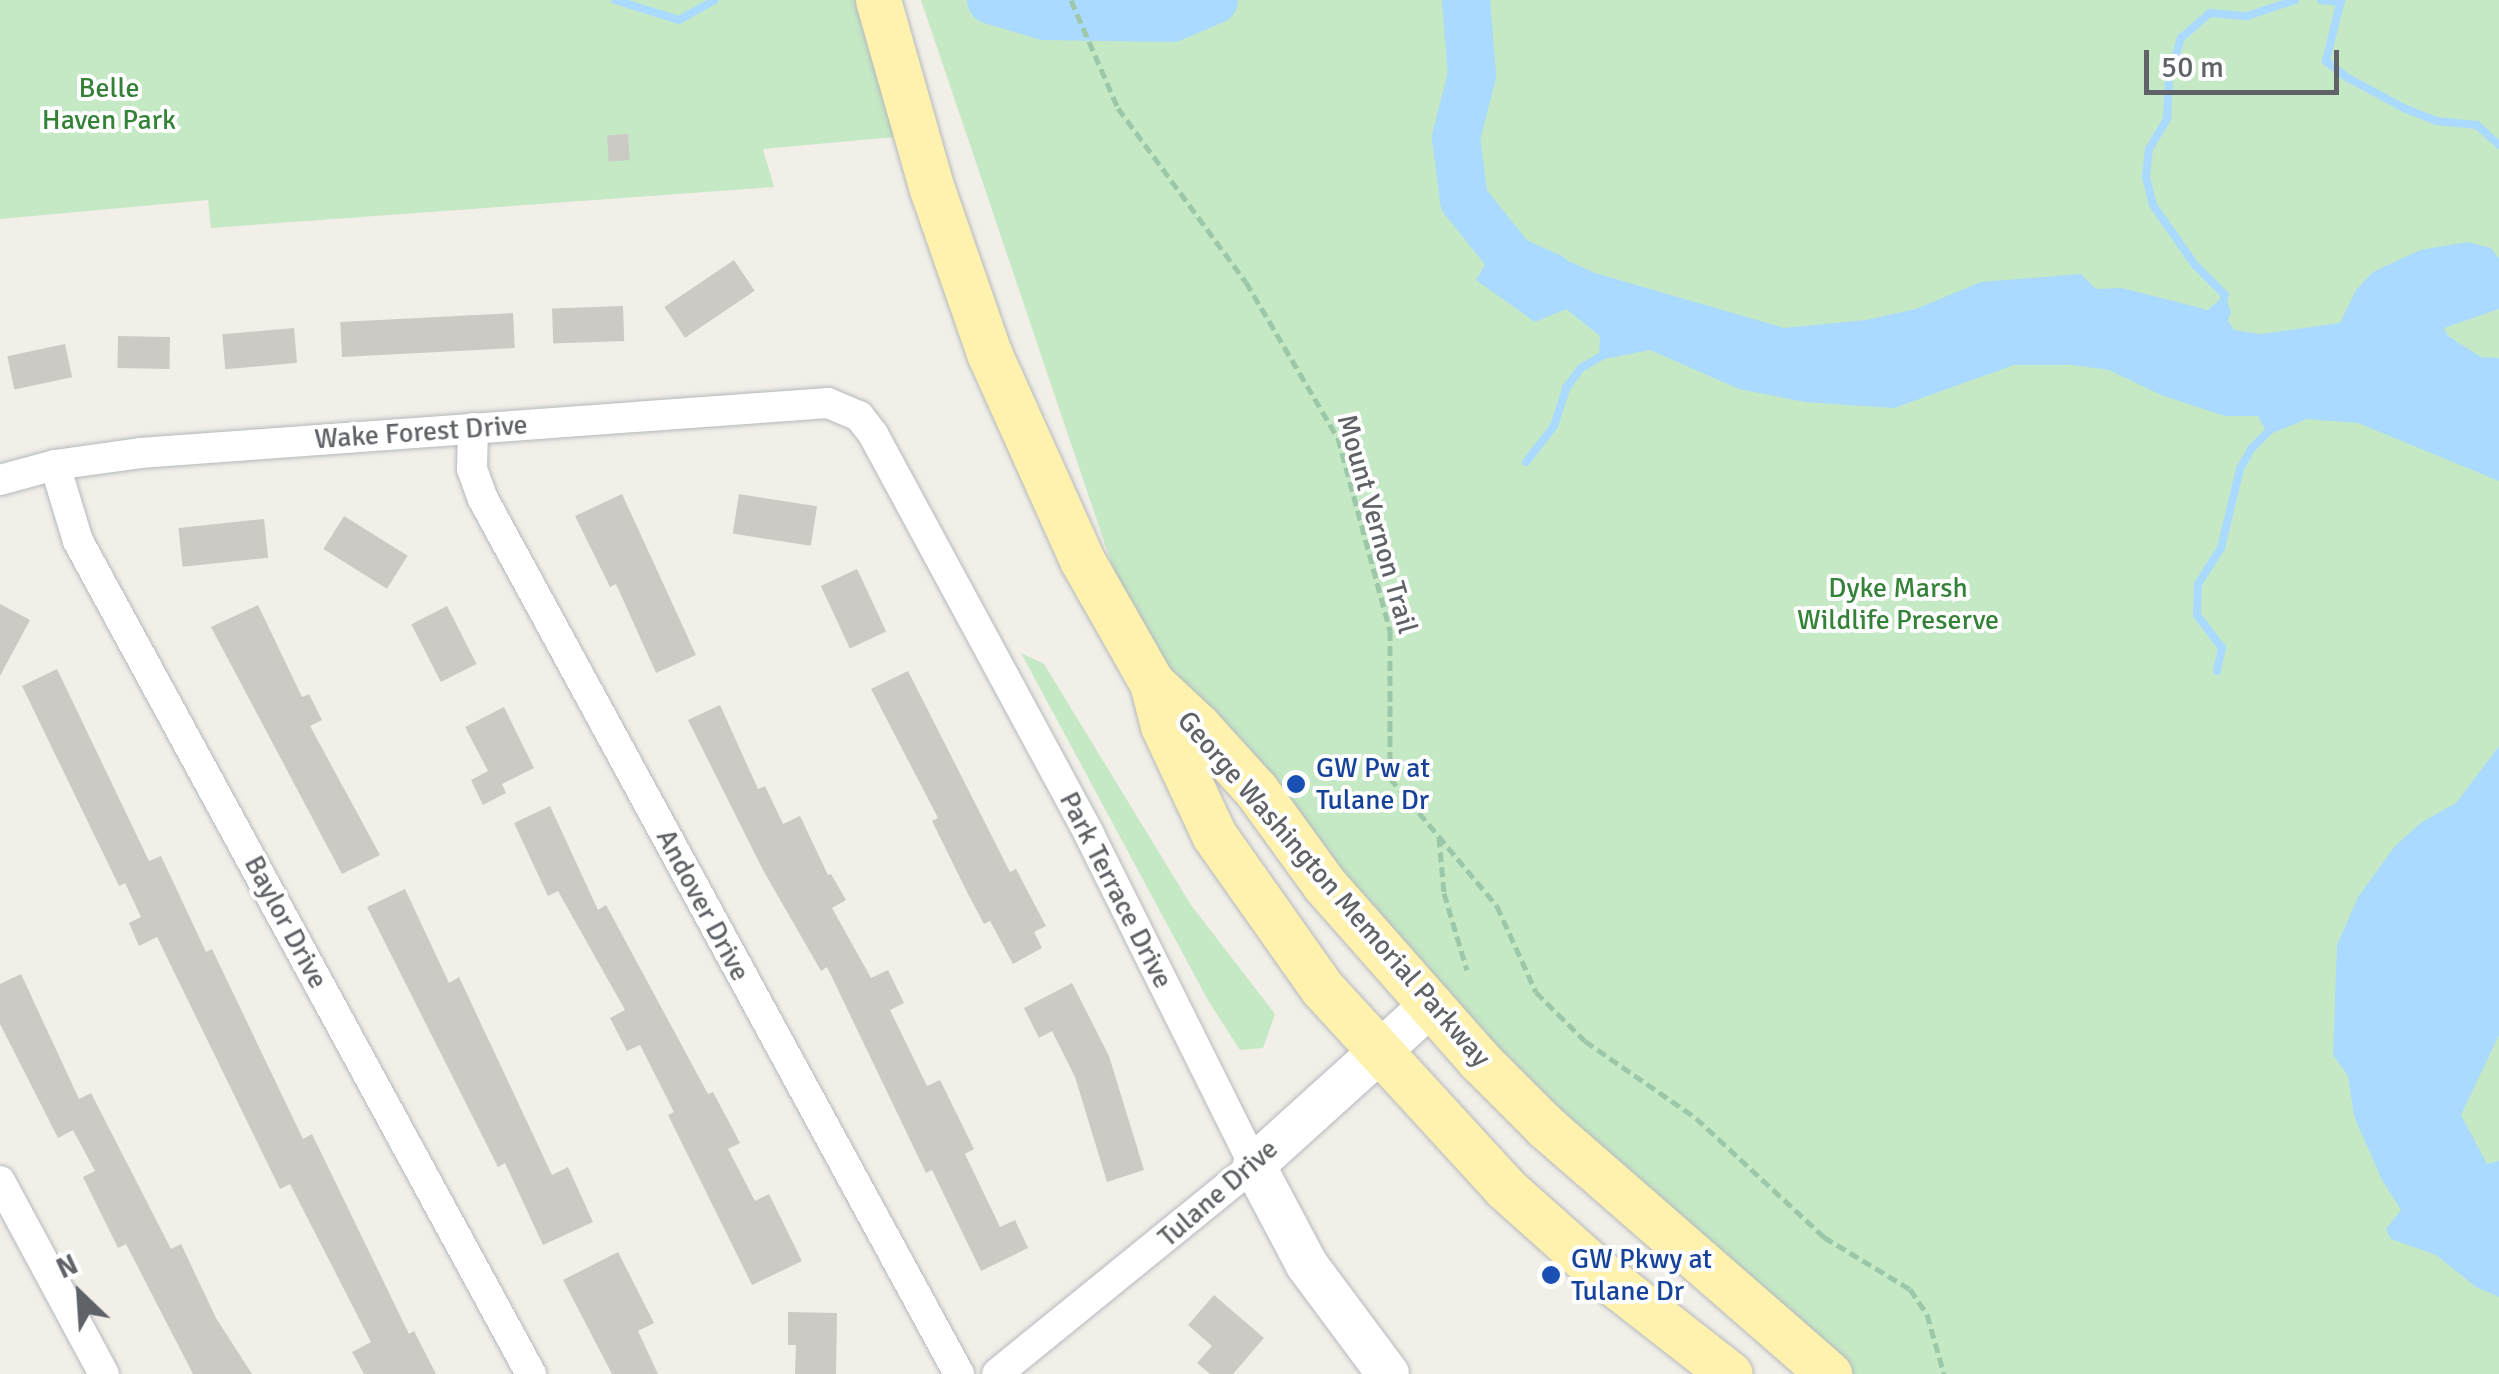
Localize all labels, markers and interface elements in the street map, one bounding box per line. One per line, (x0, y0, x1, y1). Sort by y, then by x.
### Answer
scale bar (2149, 30, 2344, 92)
text: 50 m (2161, 49, 2224, 86)
park label: Belle Haven Park (42, 71, 176, 137)
street label: Wake Forest Drive (313, 408, 529, 456)
street label: Mount Vernon Trail (1330, 410, 1424, 638)
park label: Dyke Marsh Wildlife Preserve (1797, 571, 1999, 637)
street label: George Washington Memorial Parkway (1170, 704, 1498, 1074)
place label: GW Pw at Tulane Dr (1316, 751, 1430, 817)
marker: GW Pw at Tulane Dr (1285, 773, 1307, 795)
street label: Park Terrace Drive (1052, 786, 1180, 994)
street label: Andover Drive (649, 823, 757, 987)
street label: Baylor Drive (237, 850, 335, 994)
street label: Tulane Drive (1151, 1132, 1285, 1254)
place label: GW Pkwy at Tulane Dr (1571, 1242, 1712, 1308)
north arrow (30, 1244, 130, 1344)
text: N (51, 1247, 83, 1286)
marker: GW Pkwy at Tulane Dr (1540, 1264, 1562, 1286)

